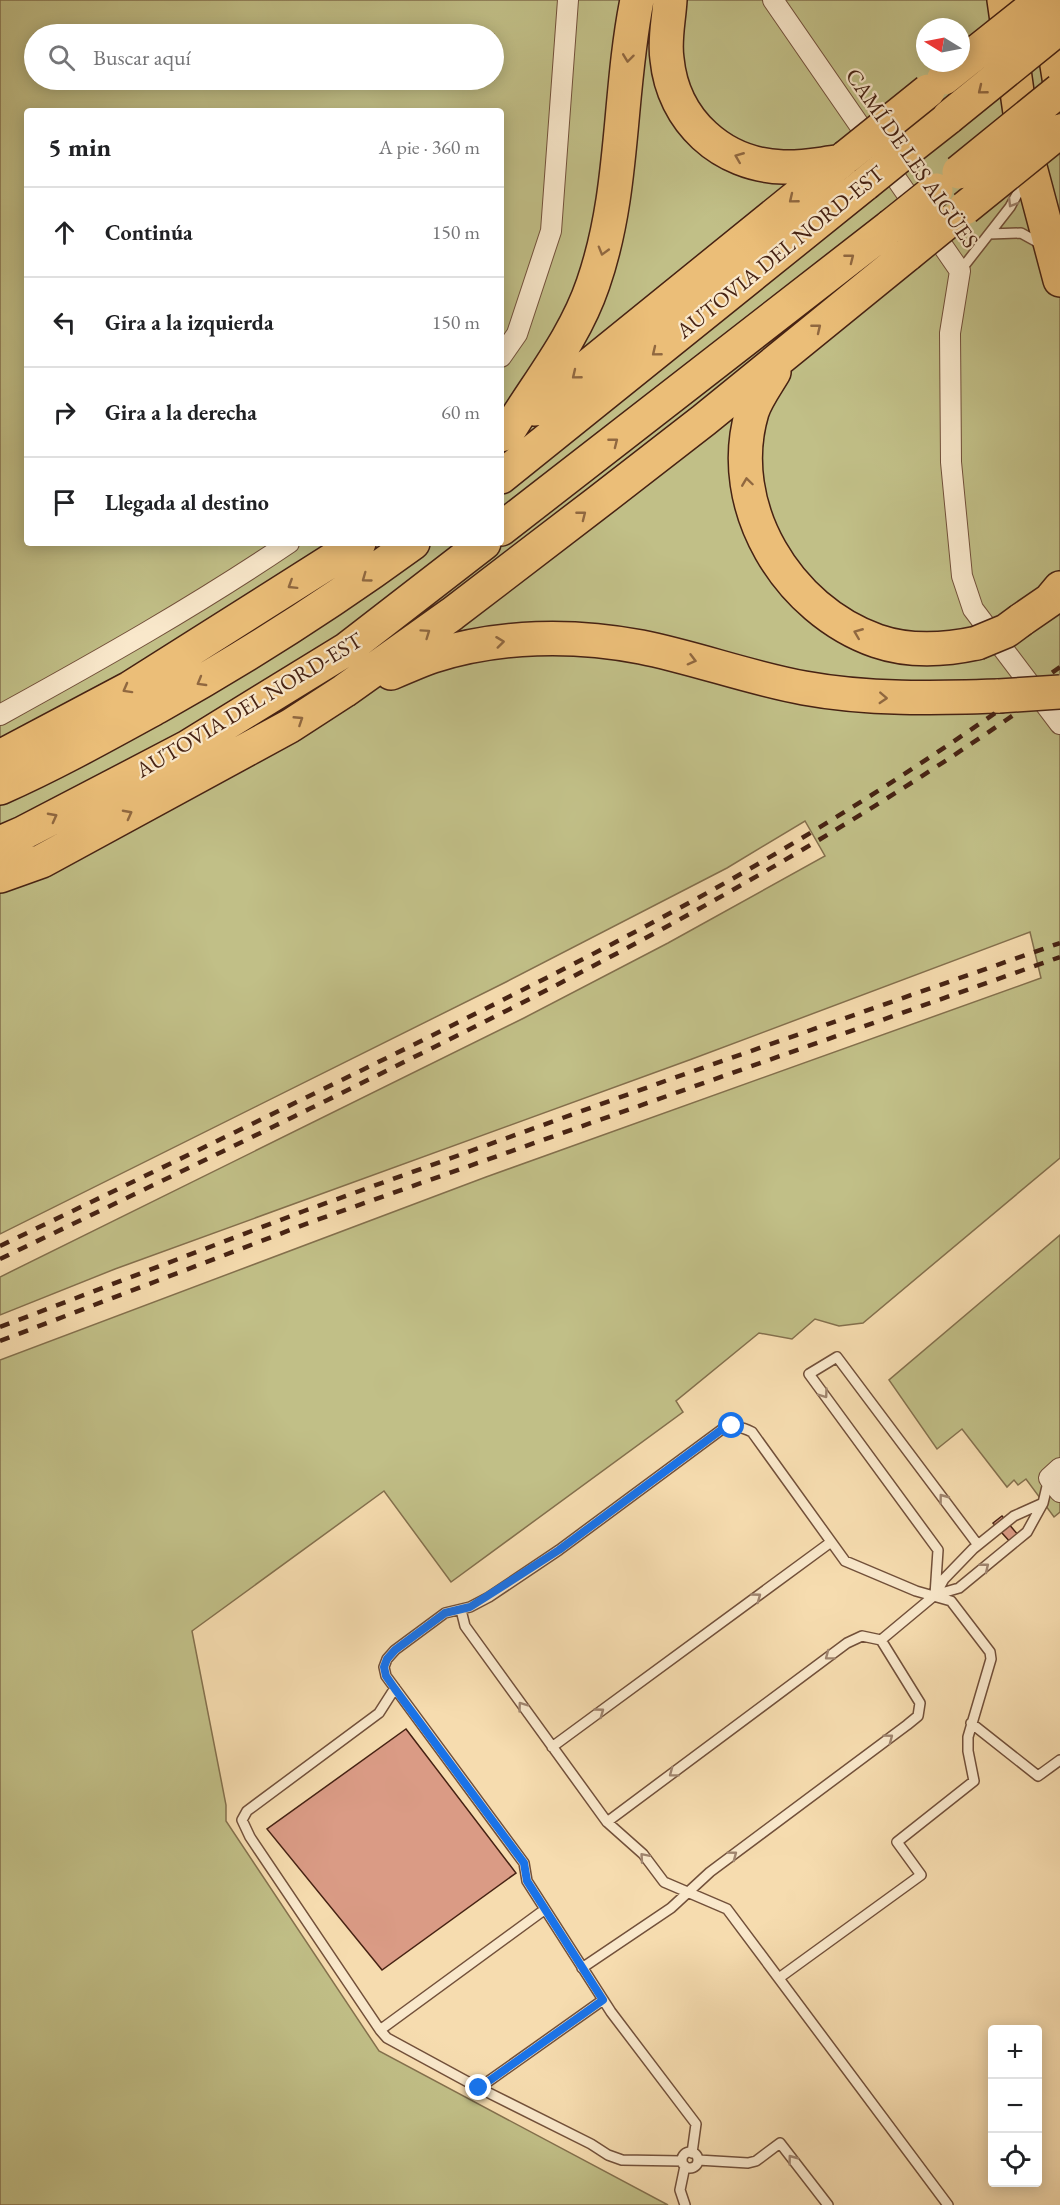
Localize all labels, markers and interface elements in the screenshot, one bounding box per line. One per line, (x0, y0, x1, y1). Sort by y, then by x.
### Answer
north arrow (916, 18, 970, 72)
search box (24, 24, 504, 90)
icon: search (45, 41, 78, 74)
text: Buscar aquí (93, 43, 191, 72)
one-way arrow (622, 53, 634, 62)
street label: CAMÍ DE LES AIGÜES (839, 62, 985, 254)
one-way arrow (978, 83, 989, 94)
text: 5 min (48, 130, 111, 164)
text: A pie · 360 m (379, 134, 480, 160)
one-way arrow (735, 152, 746, 164)
street label: AUTOVIA DEL NORD-EST (669, 159, 890, 346)
one-way arrow (789, 192, 800, 203)
one-way arrow (1007, 197, 1019, 207)
icon: ahead (48, 216, 81, 249)
text: Continúa (105, 218, 193, 247)
text: 150 m (432, 219, 480, 245)
one-way arrow (598, 245, 610, 256)
one-way arrow (844, 254, 855, 265)
icon: left (48, 306, 81, 339)
text: Gira a la izquierda (105, 308, 274, 337)
text: 150 m (432, 309, 480, 335)
one-way arrow (810, 325, 821, 336)
one-way arrow (651, 345, 662, 356)
one-way arrow (572, 368, 583, 379)
icon: right (48, 396, 81, 429)
text: Gira a la derecha (105, 398, 257, 427)
text: 60 m (441, 399, 480, 425)
one-way arrow (607, 438, 618, 449)
one-way arrow (742, 478, 754, 487)
icon: arrive (48, 486, 81, 519)
text: Llegada al destino (105, 488, 269, 517)
one-way arrow (575, 511, 586, 522)
one-way arrow (362, 570, 373, 581)
one-way arrow (288, 578, 298, 590)
street label: AUTOVIA DEL NORD-EST (129, 626, 368, 785)
one-way arrow (853, 628, 864, 640)
one-way arrow (420, 629, 431, 640)
one-way arrow (495, 636, 504, 649)
one-way arrow (687, 653, 697, 666)
one-way arrow (197, 674, 207, 686)
one-way arrow (123, 682, 133, 693)
one-way arrow (879, 691, 888, 704)
one-way arrow (293, 716, 303, 728)
one-way arrow (122, 810, 132, 821)
one-way arrow (46, 813, 57, 825)
one-way arrow (817, 1388, 828, 1399)
route start (718, 1412, 744, 1438)
one-way arrow (940, 1494, 951, 1505)
one-way arrow (978, 1563, 989, 1574)
one-way arrow (750, 1593, 761, 1604)
one-way arrow (825, 1649, 836, 1660)
one-way arrow (519, 1701, 530, 1712)
one-way arrow (593, 1708, 604, 1719)
one-way arrow (883, 1734, 894, 1745)
one-way arrow (668, 1765, 679, 1776)
one-way arrow (727, 1851, 738, 1862)
one-way arrow (641, 1853, 652, 1864)
map controls (988, 2025, 1042, 2187)
button: + (988, 2025, 1042, 2079)
route end (465, 2074, 491, 2100)
button: − (988, 2079, 1042, 2133)
button: locate (988, 2133, 1042, 2187)
one-way arrow (788, 2155, 799, 2166)

